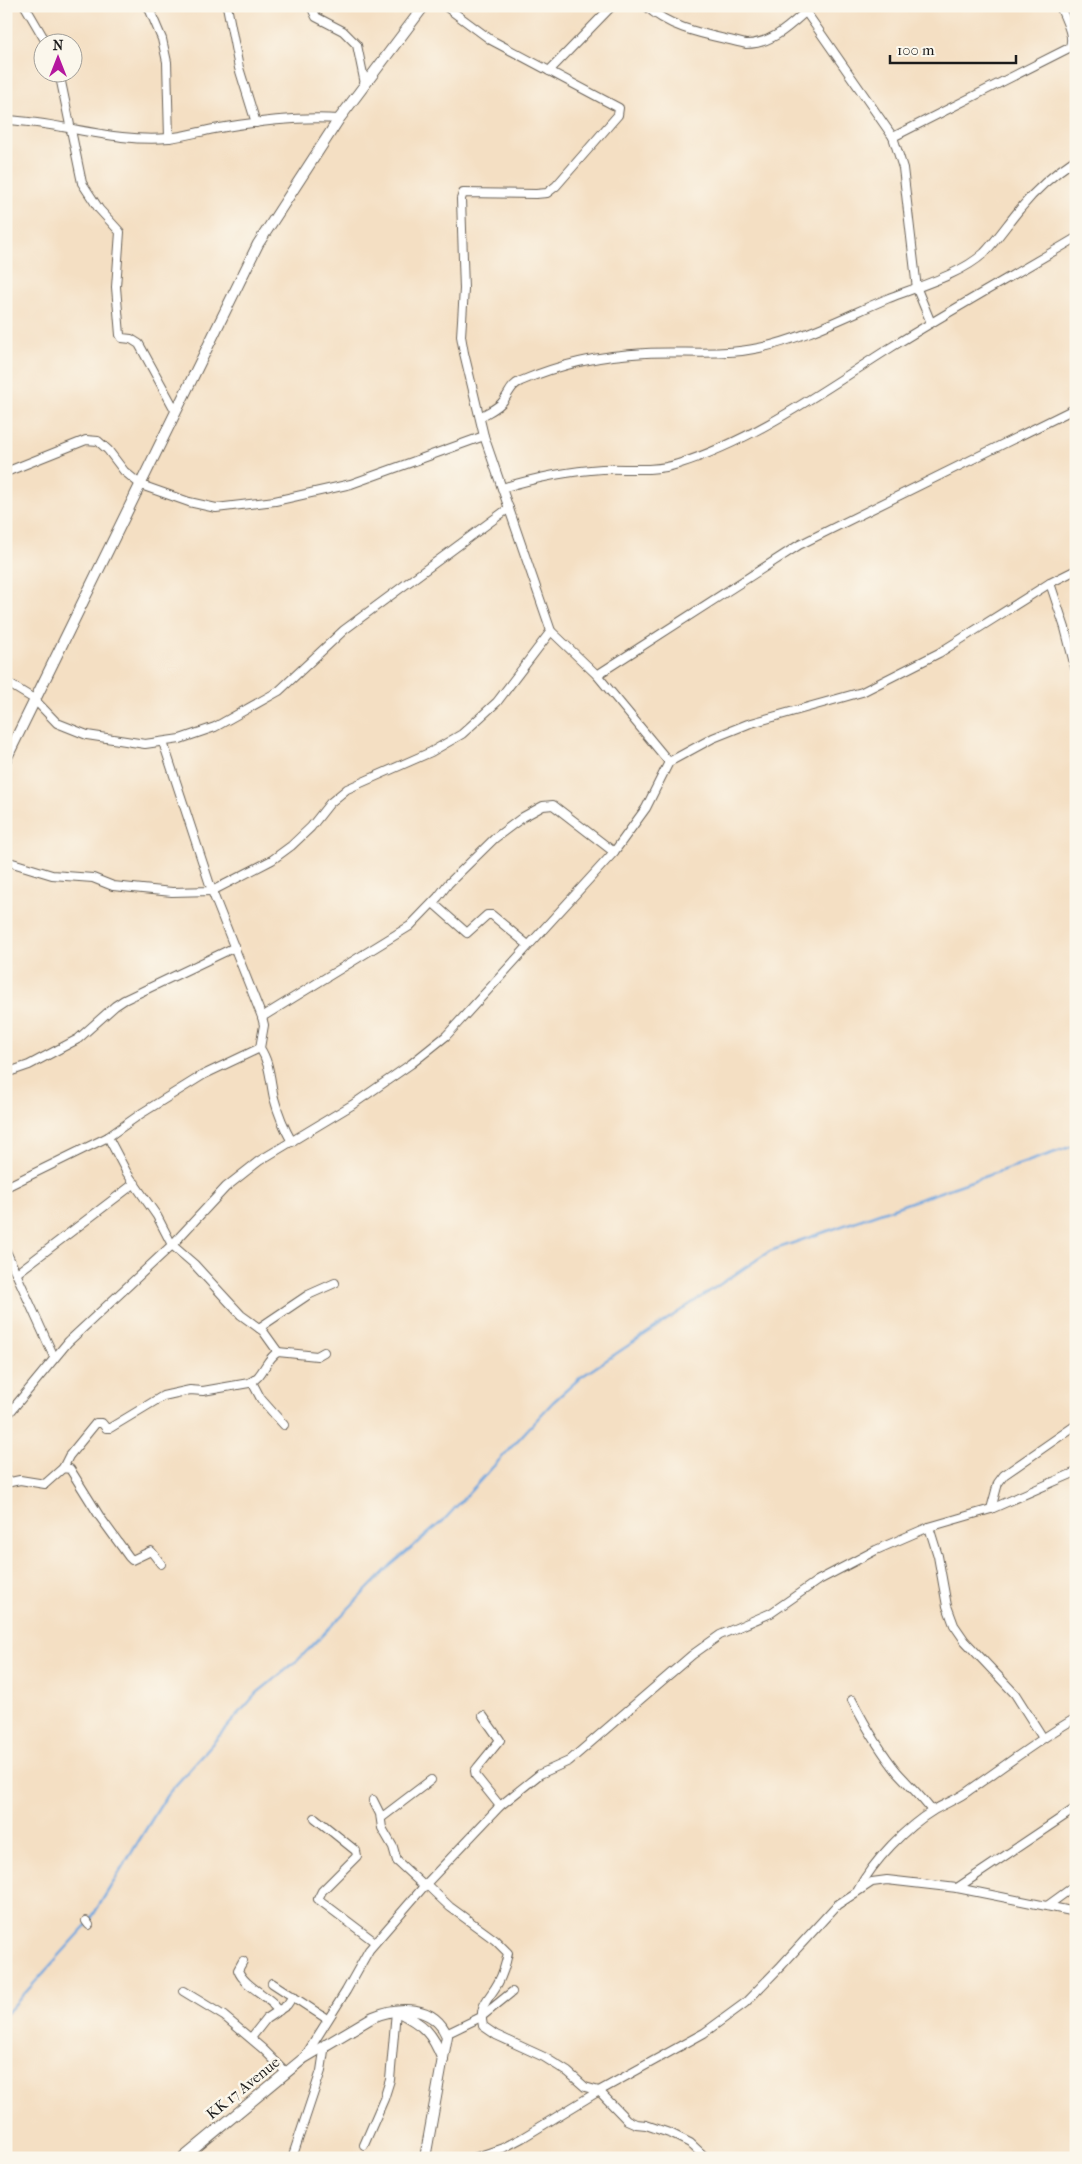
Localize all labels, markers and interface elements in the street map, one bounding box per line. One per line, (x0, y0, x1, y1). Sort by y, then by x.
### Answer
north arrow (32, 32, 82, 82)
scale bar (890, 32, 1016, 64)
text: N (53, 37, 64, 54)
text: 100 m (897, 41, 935, 59)
street label: KK 17 Avenue (203, 2053, 284, 2123)

